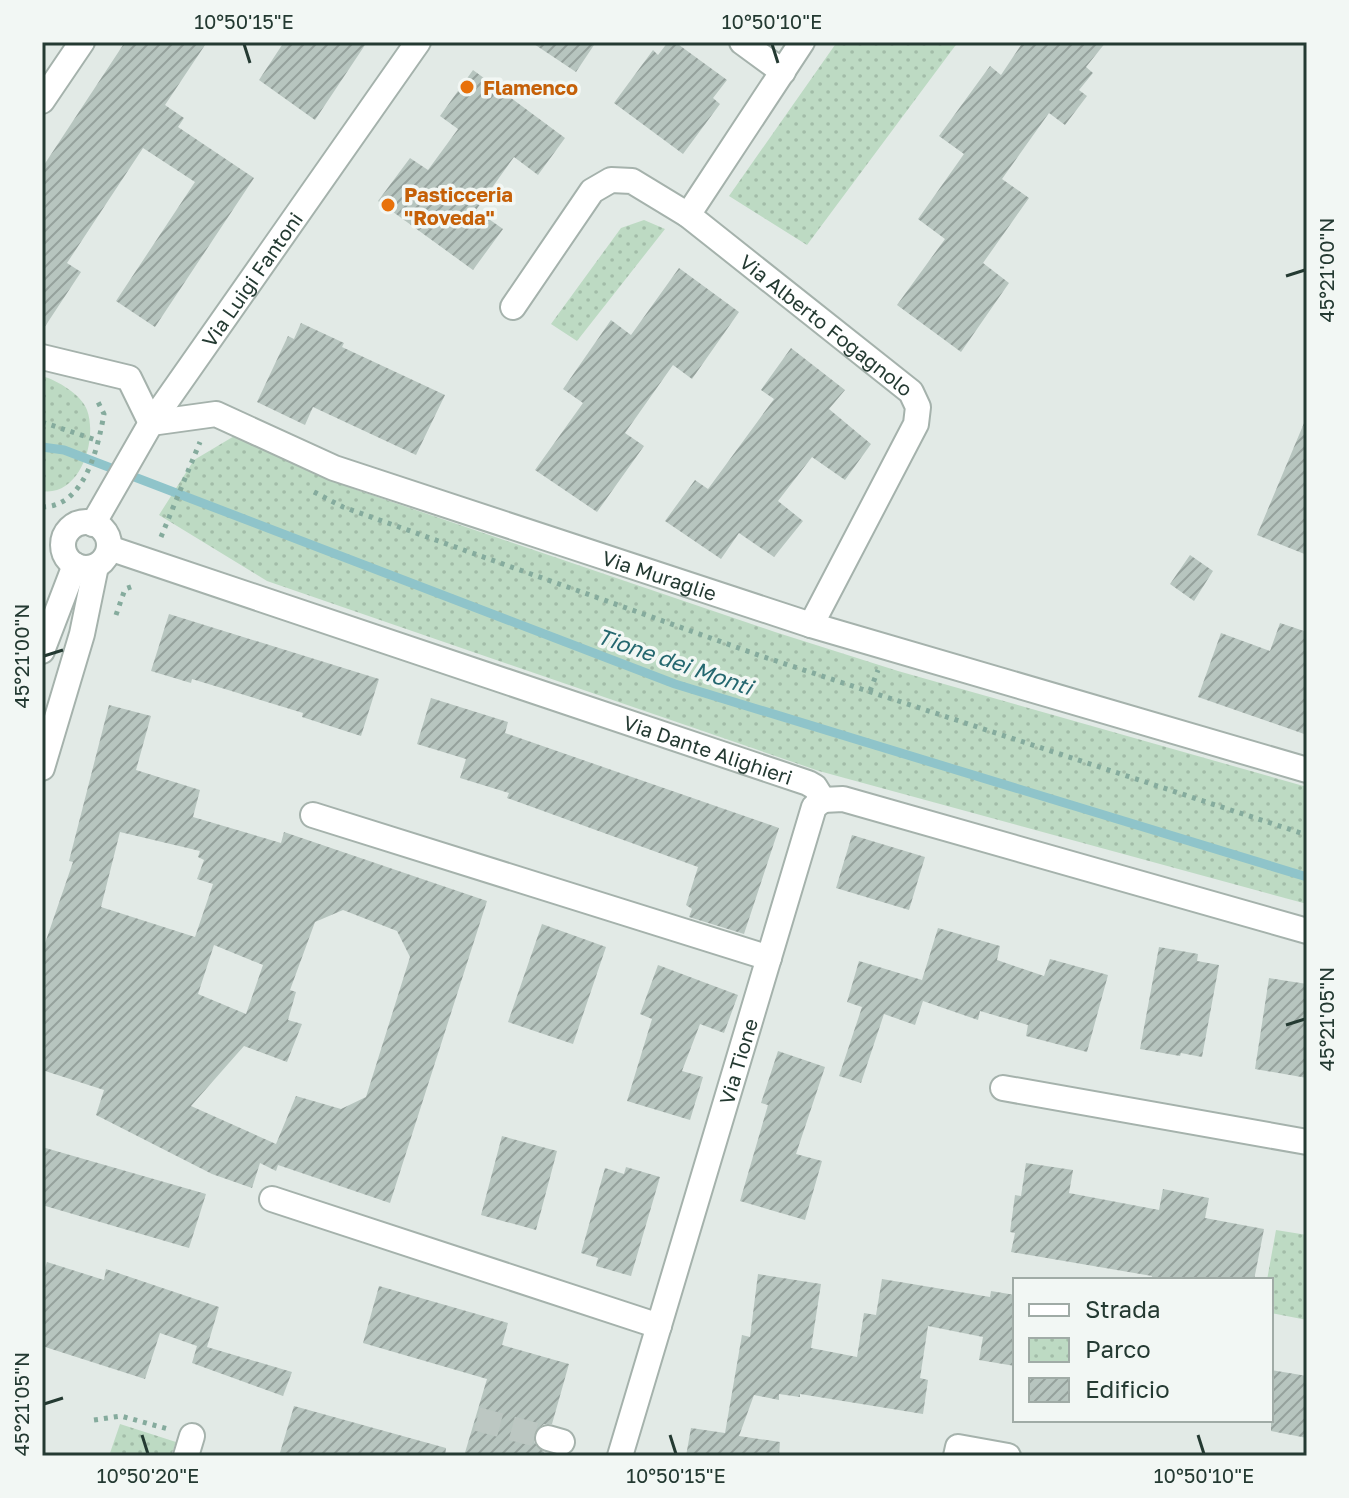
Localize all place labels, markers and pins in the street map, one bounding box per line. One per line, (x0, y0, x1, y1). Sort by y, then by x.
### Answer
place label: Flamenco (483, 75, 578, 99)
marker: Flamenco (458, 78, 476, 96)
place label: Pasticceria "Roveda" (404, 182, 513, 229)
marker: Pasticceria "Roveda" (379, 196, 397, 214)

